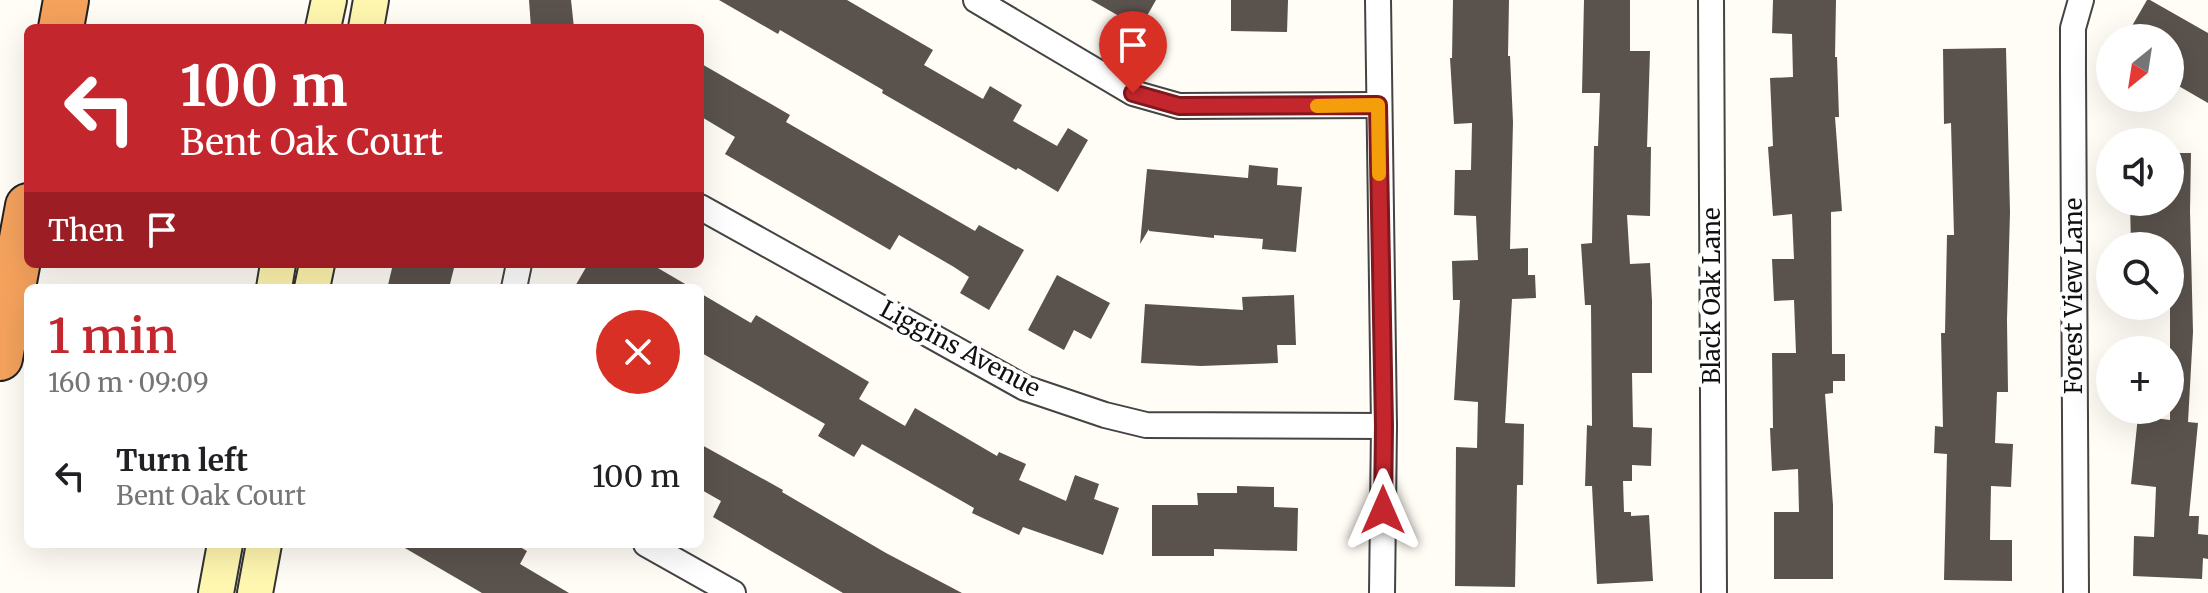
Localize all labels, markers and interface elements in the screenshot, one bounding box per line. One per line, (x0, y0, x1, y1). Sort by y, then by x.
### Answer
pin (1099, 11, 1167, 93)
icon: arrive (1111, 23, 1155, 67)
north arrow (2096, 24, 2184, 112)
map controls (2096, 24, 2184, 424)
text: 100 m (180, 51, 348, 121)
icon: left (48, 56, 152, 160)
text: Bent Oak Court (180, 120, 443, 165)
button: sound (2096, 128, 2184, 216)
street label: Forest View Lane (2058, 198, 2089, 394)
street label: Black Oak Lane (1696, 207, 1727, 385)
icon: arrive (140, 208, 184, 252)
text: Then (48, 211, 124, 249)
button: search (2096, 232, 2184, 320)
street label: Liggins Avenue (875, 293, 1046, 404)
text: 1 min (48, 306, 177, 366)
button: close (596, 310, 680, 394)
button: + (2096, 336, 2184, 424)
text: 160 m · 09:09 (48, 366, 209, 399)
text: Turn left (116, 441, 248, 479)
icon: left (48, 454, 92, 498)
text: 100 m (592, 457, 680, 495)
position arrow (1341, 468, 1425, 552)
text: Bent Oak Court (116, 479, 306, 512)

